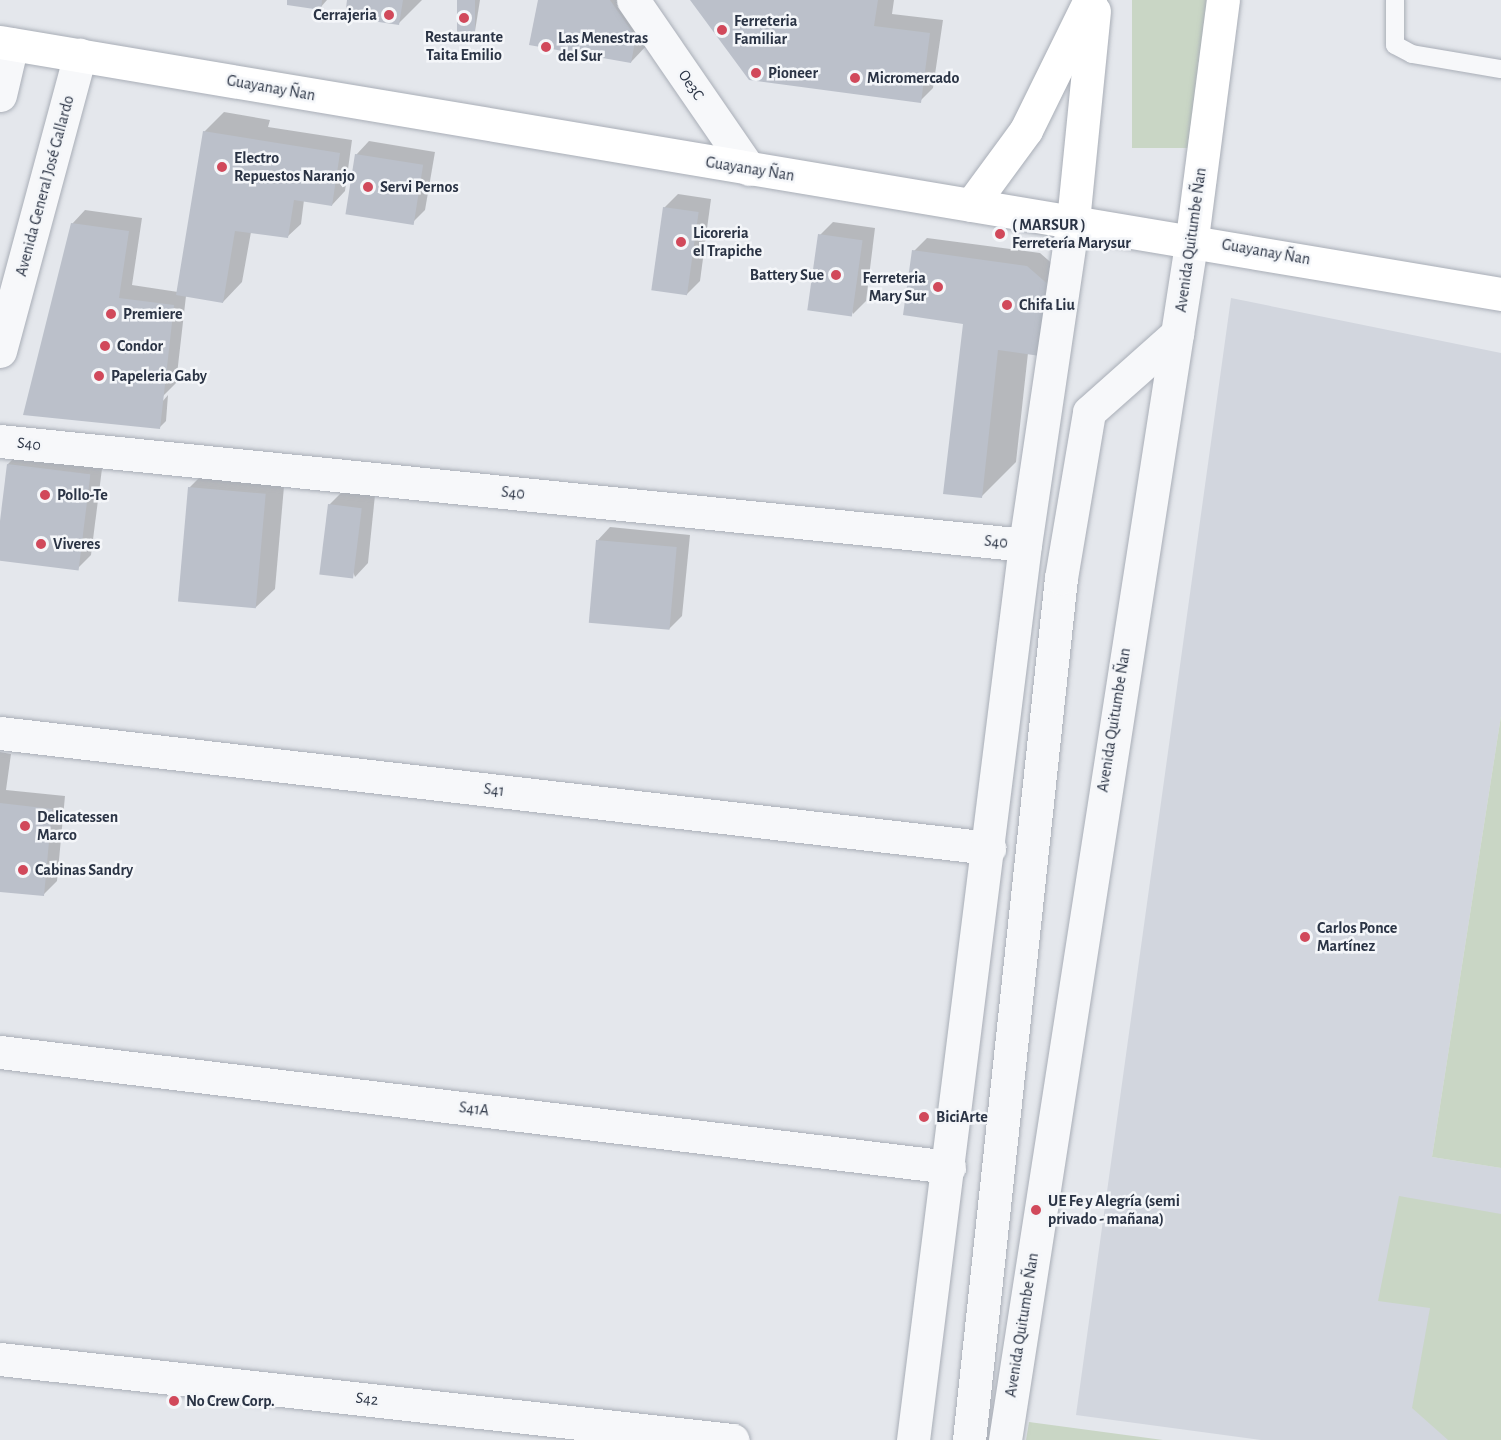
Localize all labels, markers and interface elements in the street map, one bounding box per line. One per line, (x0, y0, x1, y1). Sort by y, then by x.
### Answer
place label: Cerrajeria (313, 5, 377, 25)
marker: Cerrajeria (382, 8, 396, 22)
marker: Restaurante Taita Emilio (457, 11, 471, 25)
place label: Ferreteria Familiar (734, 11, 797, 49)
marker: Ferreteria Familiar (715, 23, 729, 37)
place label: Restaurante Taita Emilio (425, 27, 503, 65)
place label: Las Menestras del Sur (558, 28, 648, 66)
marker: Las Menestras del Sur (539, 40, 553, 54)
place label: Pioneer (768, 63, 818, 83)
street label: Oe3C (674, 66, 708, 104)
marker: Pioneer (749, 66, 763, 80)
place label: Micromercado (867, 68, 959, 88)
street label: Guayanay Ñan (225, 71, 317, 105)
marker: Micromercado (848, 71, 862, 85)
street label: Avenida General José Gallardo (12, 94, 78, 278)
place label: Electro Repuestos Naranjo (234, 148, 355, 186)
street label: Guayanay Ñan (704, 153, 796, 185)
marker: Electro Repuestos Naranjo (215, 160, 229, 174)
street label: Avenida Quitumbe Ñan (1171, 166, 1211, 314)
place label: Servi Pernos (380, 177, 459, 197)
marker: Servi Pernos (361, 180, 375, 194)
place label: ( MARSUR ) Ferretería Marysur (1012, 215, 1131, 253)
place label: Licoreria el Trapiche (693, 223, 762, 261)
marker: ( MARSUR ) Ferretería Marysur (993, 227, 1007, 241)
marker: Licoreria el Trapiche (674, 235, 688, 249)
street label: Guayanay Ñan (1220, 235, 1312, 269)
place label: Battery Sue (750, 265, 824, 285)
marker: Battery Sue (829, 268, 843, 282)
place label: Ferreteria Mary Sur (863, 268, 926, 306)
marker: Ferreteria Mary Sur (931, 280, 945, 294)
place label: Chifa Liu (1019, 295, 1075, 315)
marker: Chifa Liu (1000, 298, 1014, 312)
place label: Premiere (123, 304, 183, 324)
marker: Premiere (104, 307, 118, 321)
place label: Condor (117, 336, 163, 356)
marker: Condor (98, 339, 112, 353)
place label: Papeleria Gaby (111, 366, 207, 386)
marker: Papeleria Gaby (92, 369, 106, 383)
street label: S40 (16, 433, 42, 455)
street label: S40 (500, 482, 526, 504)
place label: Pollo-Te (57, 485, 108, 505)
marker: Pollo-Te (38, 488, 52, 502)
street label: S40 (983, 531, 1009, 553)
place label: Viveres (53, 534, 100, 554)
marker: Viveres (34, 537, 48, 551)
street label: Avenida Quitumbe Ñan (1093, 646, 1135, 794)
street label: S41 (483, 779, 505, 801)
place label: Delicatessen Marco (37, 807, 118, 845)
marker: Delicatessen Marco (18, 819, 32, 833)
place label: Cabinas Sandry (35, 860, 133, 880)
marker: Cabinas Sandry (16, 863, 30, 877)
place label: Carlos Ponce Martínez (1317, 918, 1397, 956)
marker: Carlos Ponce Martínez (1298, 930, 1312, 944)
street label: S41A (458, 1098, 490, 1120)
place label: BiciArte (936, 1107, 988, 1127)
marker: BiciArte (917, 1110, 931, 1124)
place label: UE Fe y Alegría (semi privado - mañana) (1048, 1191, 1180, 1229)
marker: UE Fe y Alegría (semi privado - mañana) (1029, 1203, 1043, 1217)
street label: Avenida Quitumbe Ñan (1001, 1251, 1043, 1399)
street label: S42 (355, 1388, 379, 1410)
place label: No Crew Corp. (186, 1391, 275, 1411)
marker: No Crew Corp. (167, 1394, 181, 1408)

